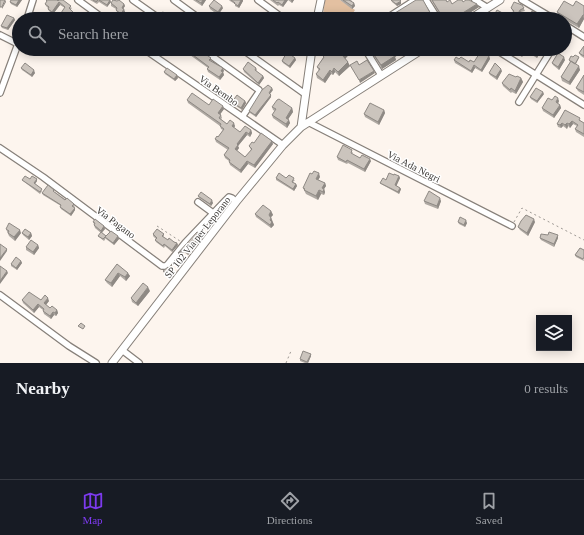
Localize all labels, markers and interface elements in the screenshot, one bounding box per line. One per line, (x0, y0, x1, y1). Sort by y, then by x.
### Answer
search box (12, 12, 572, 56)
icon: search (26, 23, 48, 45)
text: Search here (58, 26, 128, 42)
street label: Via Bembo (197, 73, 240, 108)
street label: Via Ada Negri (386, 148, 442, 185)
street label: SP 102 Via per Leporano (162, 194, 233, 280)
street label: Via Pagano (94, 204, 137, 241)
map controls (536, 315, 572, 351)
button: layers (536, 315, 572, 351)
text: Nearby (16, 379, 70, 398)
text: 0 results (524, 381, 568, 396)
tab: Map (82, 490, 104, 526)
tab: Directions (267, 490, 312, 526)
tab: Saved (476, 490, 502, 526)

